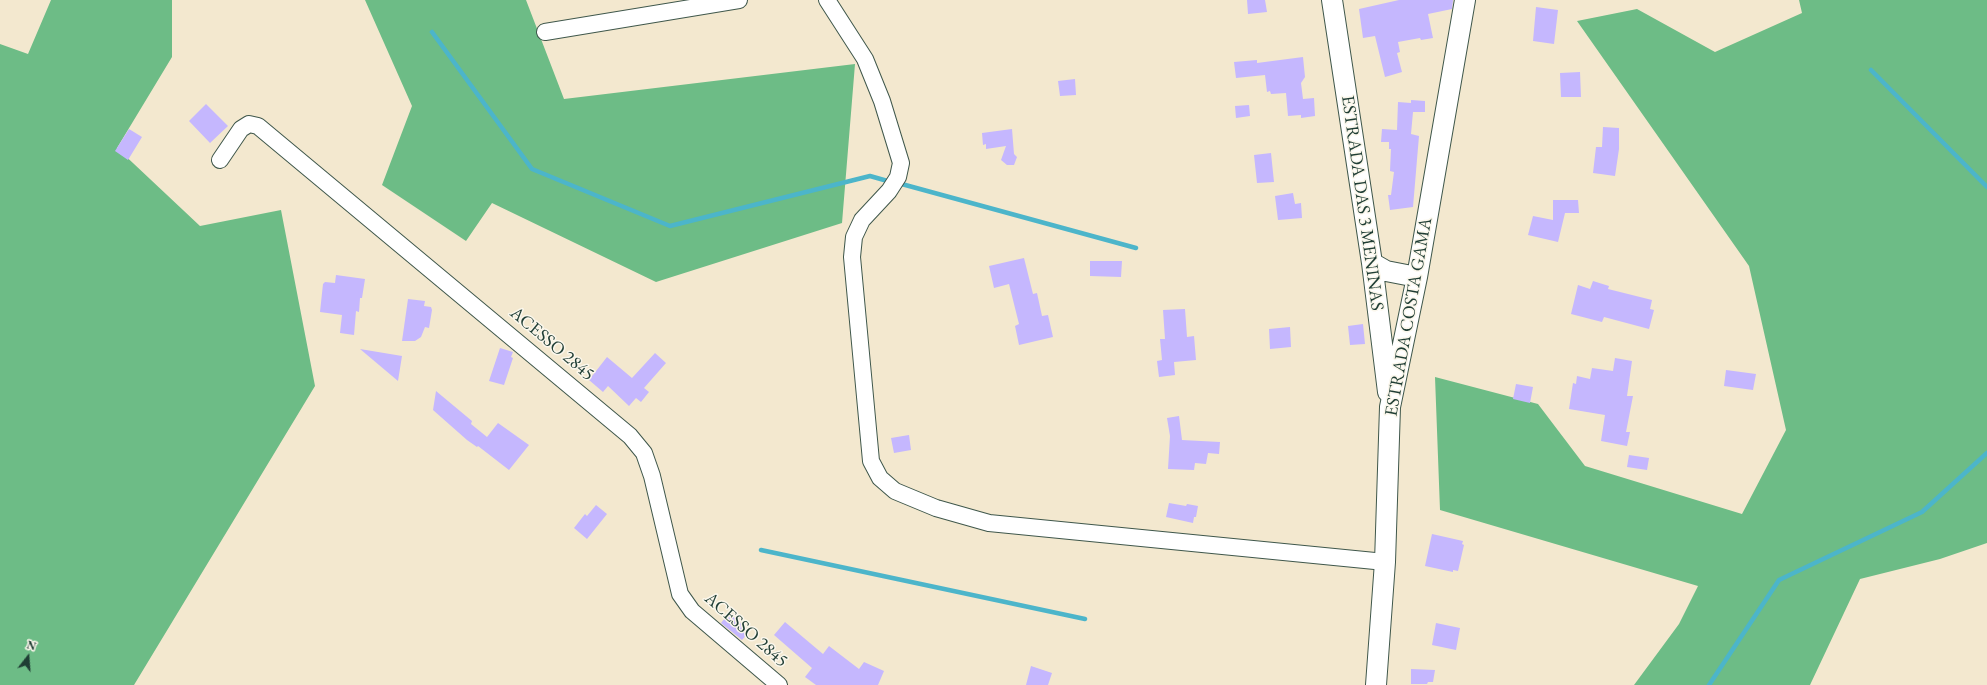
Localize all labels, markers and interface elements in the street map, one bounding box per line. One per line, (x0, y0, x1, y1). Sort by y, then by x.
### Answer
street label: ESTRADA DAS 3 MENINAS (1336, 94, 1388, 312)
street label: ESTRADA COSTA GAMA (1381, 216, 1437, 418)
street label: ACESSO 2845 (505, 302, 599, 386)
street label: ACESSO 2845 (700, 588, 792, 672)
north arrow (8, 637, 48, 677)
text: N (25, 638, 38, 654)

